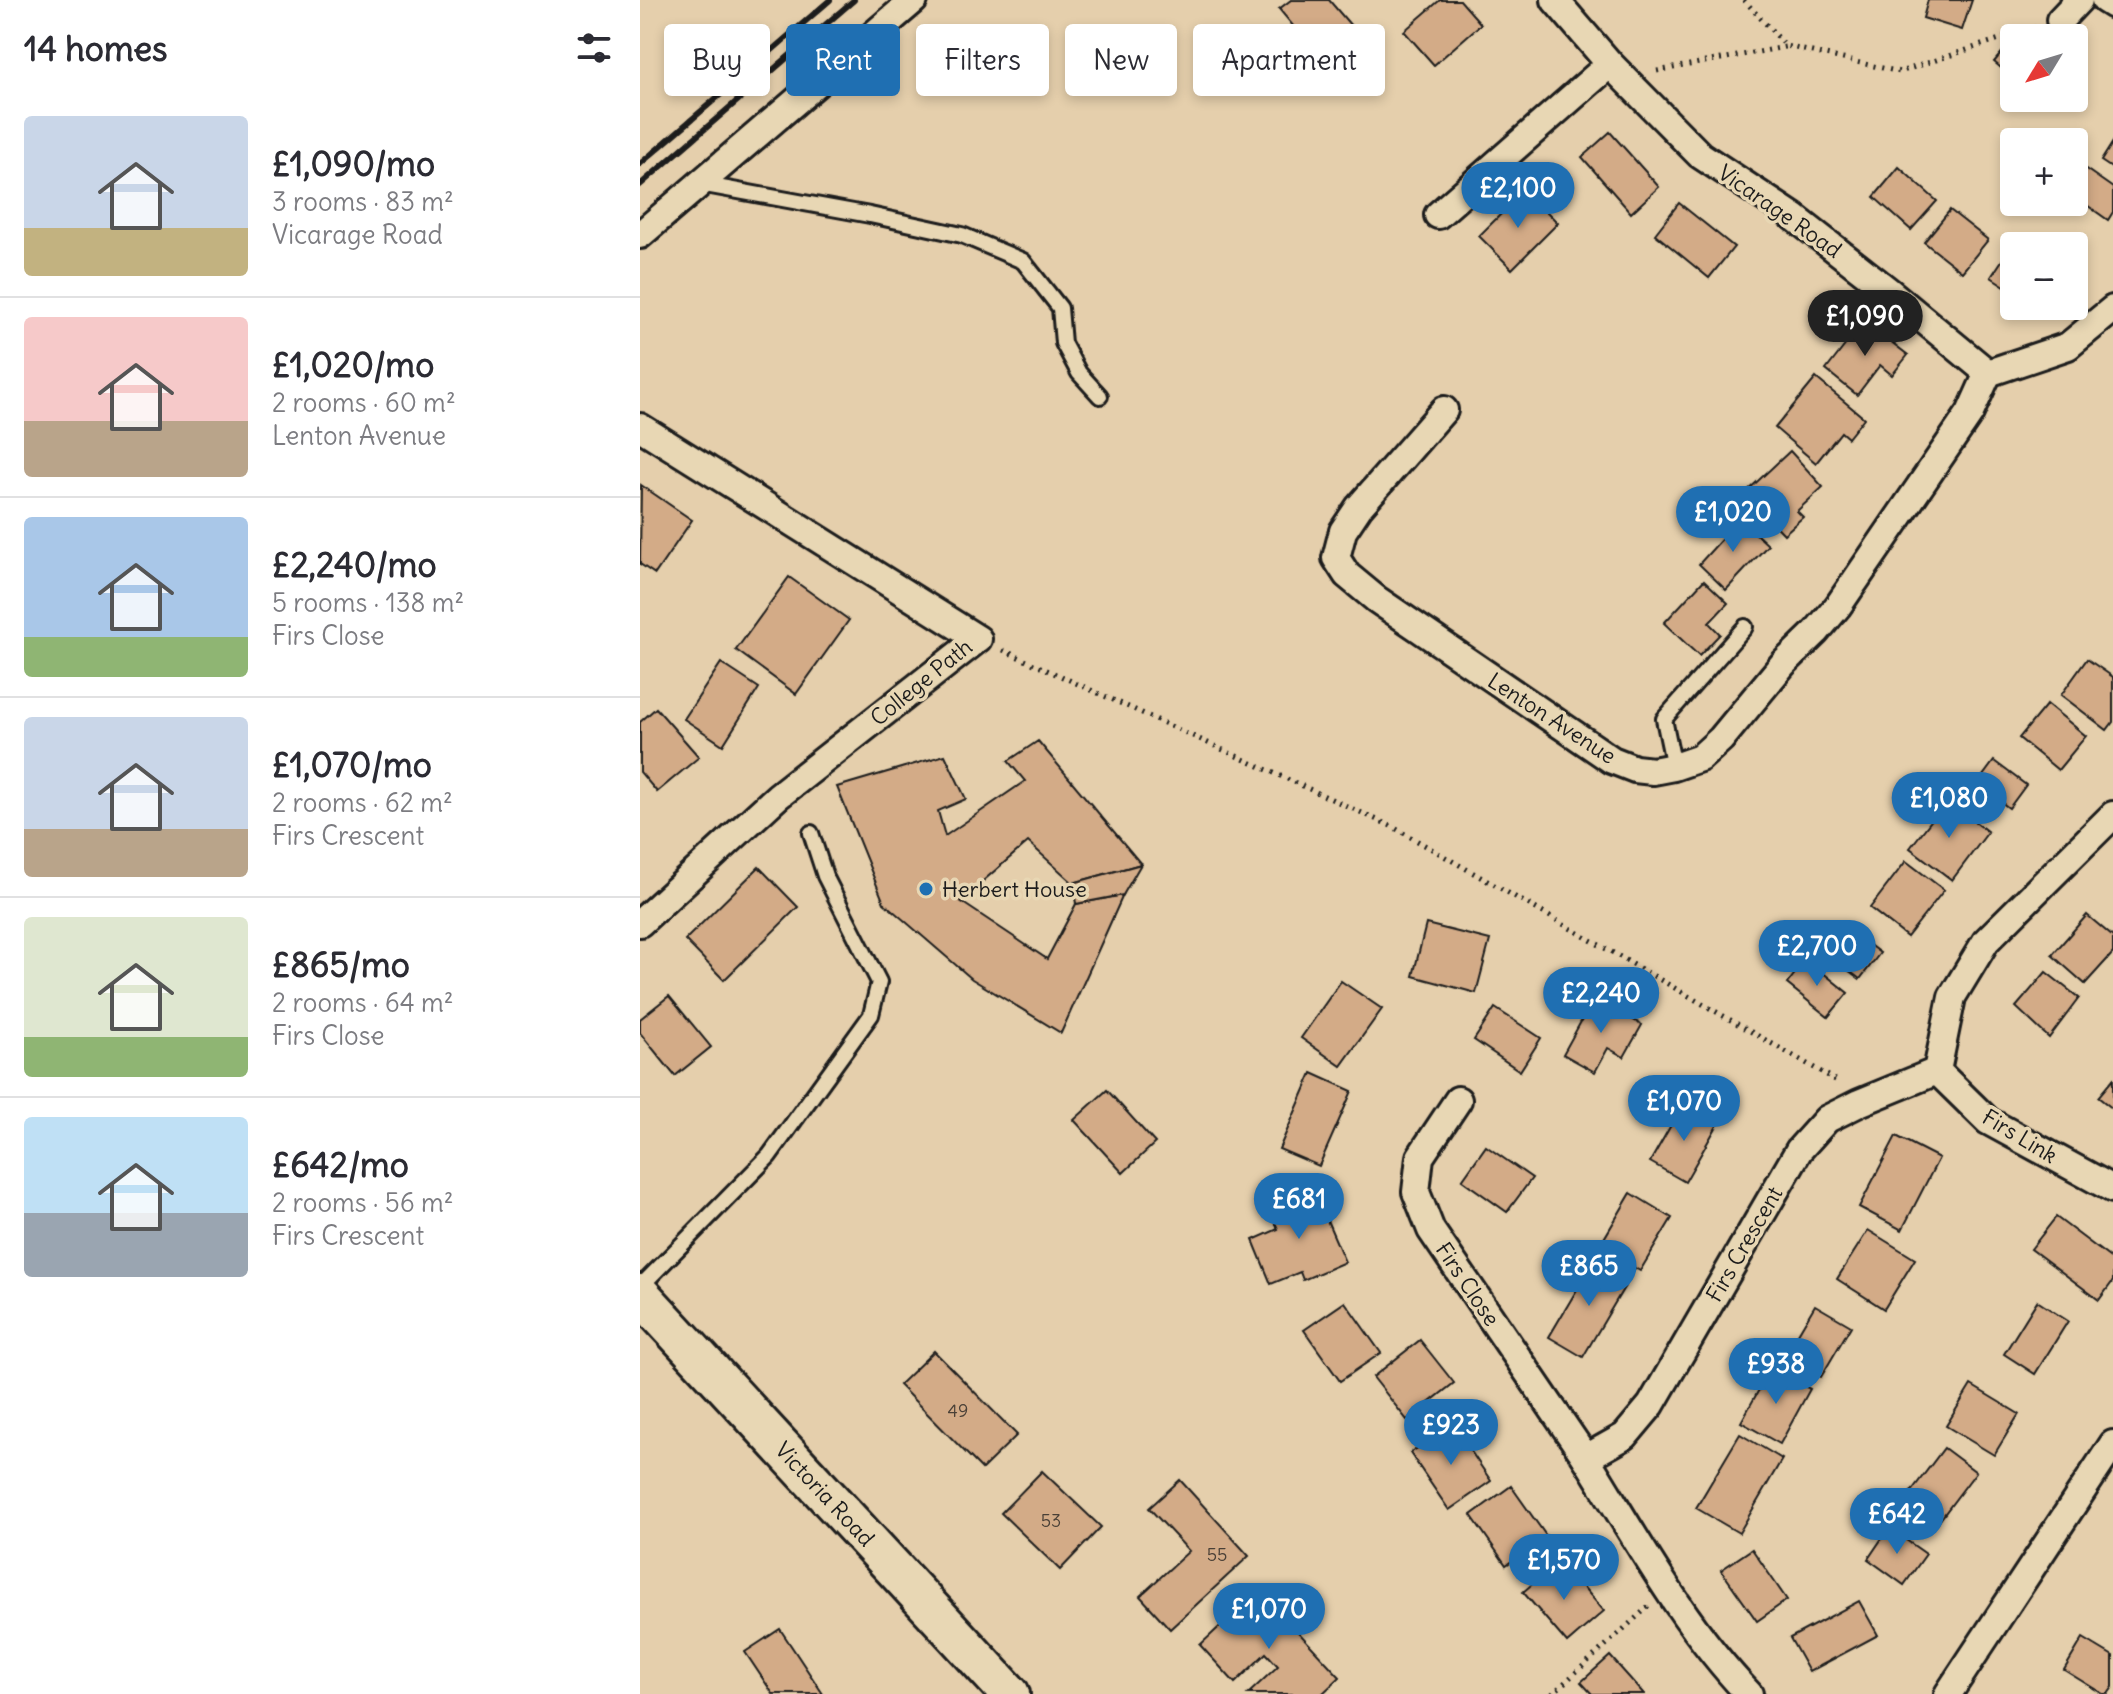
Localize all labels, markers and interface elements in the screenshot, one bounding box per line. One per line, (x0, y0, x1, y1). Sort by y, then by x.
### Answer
chip: Buy (664, 24, 770, 96)
chip: Rent (786, 24, 900, 96)
chip: Filters (916, 24, 1049, 96)
chip: New (1065, 24, 1177, 96)
chip: Apartment (1193, 24, 1385, 96)
north arrow (2000, 24, 2088, 112)
map controls (2000, 24, 2088, 320)
icon: filters (572, 26, 616, 70)
text: 14 homes (24, 27, 168, 70)
button: + (2000, 128, 2088, 216)
text: £1,090/mo (272, 142, 435, 185)
icon: home (88, 148, 184, 244)
street label: Vicarage Road (1713, 158, 1847, 264)
pin: £2,100 (1453, 162, 1583, 230)
text: £2,100 (1479, 171, 1557, 204)
text: 3 rooms · 83 m² (272, 185, 454, 218)
text: Vicarage Road (272, 218, 443, 251)
button: − (2000, 232, 2088, 320)
pin: £1,090 (1800, 290, 1930, 358)
text: £1,090 (1826, 299, 1904, 332)
text: £1,020/mo (272, 343, 434, 386)
icon: home (88, 349, 184, 445)
text: 2 rooms · 60 m² (272, 386, 456, 419)
text: Lenton Avenue (272, 419, 446, 452)
pin: £1,020 (1668, 486, 1798, 554)
text: £1,020 (1694, 495, 1772, 528)
text: £2,240/mo (272, 543, 437, 586)
icon: home (88, 549, 184, 645)
text: 5 rooms · 138 m² (272, 586, 464, 619)
text: Firs Close (272, 619, 385, 652)
street label: College Path (864, 632, 978, 732)
street label: Lenton Avenue (1483, 666, 1621, 770)
text: £1,070/mo (272, 743, 432, 786)
icon: home (88, 749, 184, 845)
pin: £1,080 (1884, 772, 2014, 840)
text: £1,080 (1910, 781, 1988, 814)
text: 2 rooms · 62 m² (272, 786, 453, 819)
text: Firs Crescent (272, 819, 424, 852)
place label: Herbert House (942, 875, 1087, 903)
marker: Herbert House (917, 880, 935, 898)
pin: £2,700 (1752, 920, 1882, 988)
text: £2,700 (1777, 929, 1857, 962)
text: £865/mo (272, 943, 410, 986)
icon: home (88, 949, 184, 1045)
pin: £2,240 (1536, 967, 1666, 1035)
text: £2,240 (1561, 976, 1641, 1009)
text: 2 rooms · 64 m² (272, 986, 454, 1019)
text: Firs Close (272, 1019, 385, 1052)
pin: £1,070 (1619, 1075, 1749, 1143)
text: £1,070 (1646, 1084, 1722, 1117)
street label: Firs Link (1977, 1103, 2063, 1169)
text: £642/mo (272, 1143, 409, 1186)
icon: home (88, 1149, 184, 1245)
pin: £681 (1252, 1173, 1346, 1241)
street label: Firs Crescent (1700, 1181, 1788, 1307)
text: £681 (1272, 1182, 1326, 1215)
text: 2 rooms · 56 m² (272, 1186, 453, 1219)
text: Firs Crescent (272, 1219, 424, 1252)
street label: Firs Close (1430, 1237, 1506, 1331)
pin: £865 (1542, 1240, 1636, 1308)
text: £865 (1560, 1249, 1618, 1282)
pin: £938 (1729, 1338, 1823, 1406)
text: £938 (1747, 1347, 1805, 1380)
house number: 49 (948, 1399, 968, 1422)
pin: £923 (1404, 1399, 1498, 1467)
text: £923 (1422, 1408, 1480, 1441)
street label: Victoria Road (769, 1436, 881, 1552)
pin: £642 (1850, 1488, 1944, 1556)
text: £642 (1868, 1497, 1926, 1530)
house number: 53 (1041, 1509, 1061, 1532)
pin: £1,570 (1499, 1534, 1629, 1602)
house number: 55 (1207, 1543, 1227, 1566)
text: £1,570 (1527, 1543, 1601, 1576)
pin: £1,070 (1204, 1583, 1334, 1651)
text: £1,070 (1231, 1592, 1307, 1625)

